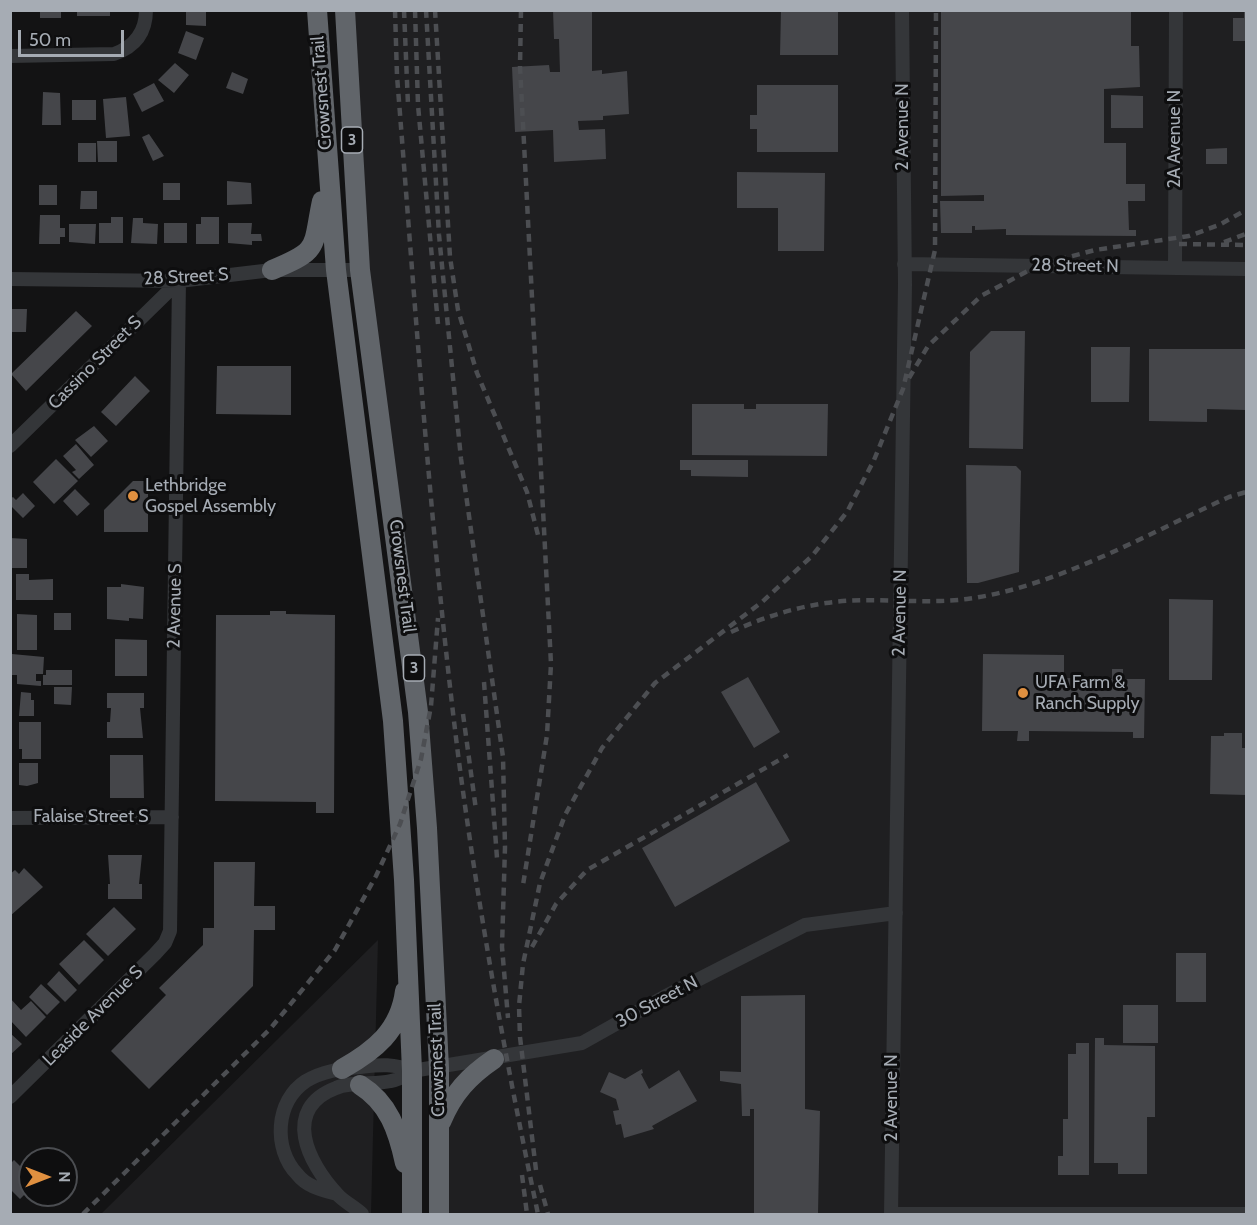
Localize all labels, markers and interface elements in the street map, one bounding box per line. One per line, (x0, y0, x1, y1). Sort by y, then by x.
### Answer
scale bar (21, 18, 128, 56)
text: 50 m (29, 29, 71, 51)
street label: Crowsnest Trail (307, 35, 337, 151)
street label: 2 Avenue N (892, 83, 914, 171)
street label: 2A Avenue N (1164, 90, 1186, 188)
road number: 3 (342, 127, 362, 153)
street label: 28 Street N (1031, 254, 1119, 278)
street label: 28 Street S (143, 264, 229, 290)
street label: Cassino Street S (44, 312, 146, 414)
place label: Lethbridge Gospel Assembly (145, 475, 276, 518)
marker: Lethbridge Gospel Assembly (126, 489, 140, 503)
street label: Crowsnest Trail (384, 518, 420, 634)
street label: 2 Avenue S (163, 563, 187, 649)
street label: 2 Avenue N (888, 569, 912, 657)
road number: 3 (404, 655, 424, 681)
place label: UFA Farm & Ranch Supply (1035, 672, 1140, 714)
marker: UFA Farm & Ranch Supply (1016, 686, 1030, 700)
street label: Falaise Street S (33, 806, 149, 828)
street label: Leaside Avenue S (38, 961, 148, 1071)
street label: 30 Street N (612, 971, 702, 1033)
street label: Crowsnest Trail (424, 1003, 450, 1117)
street label: 2 Avenue N (881, 1054, 903, 1142)
north arrow (18, 1147, 78, 1207)
text: N (55, 1171, 74, 1183)

